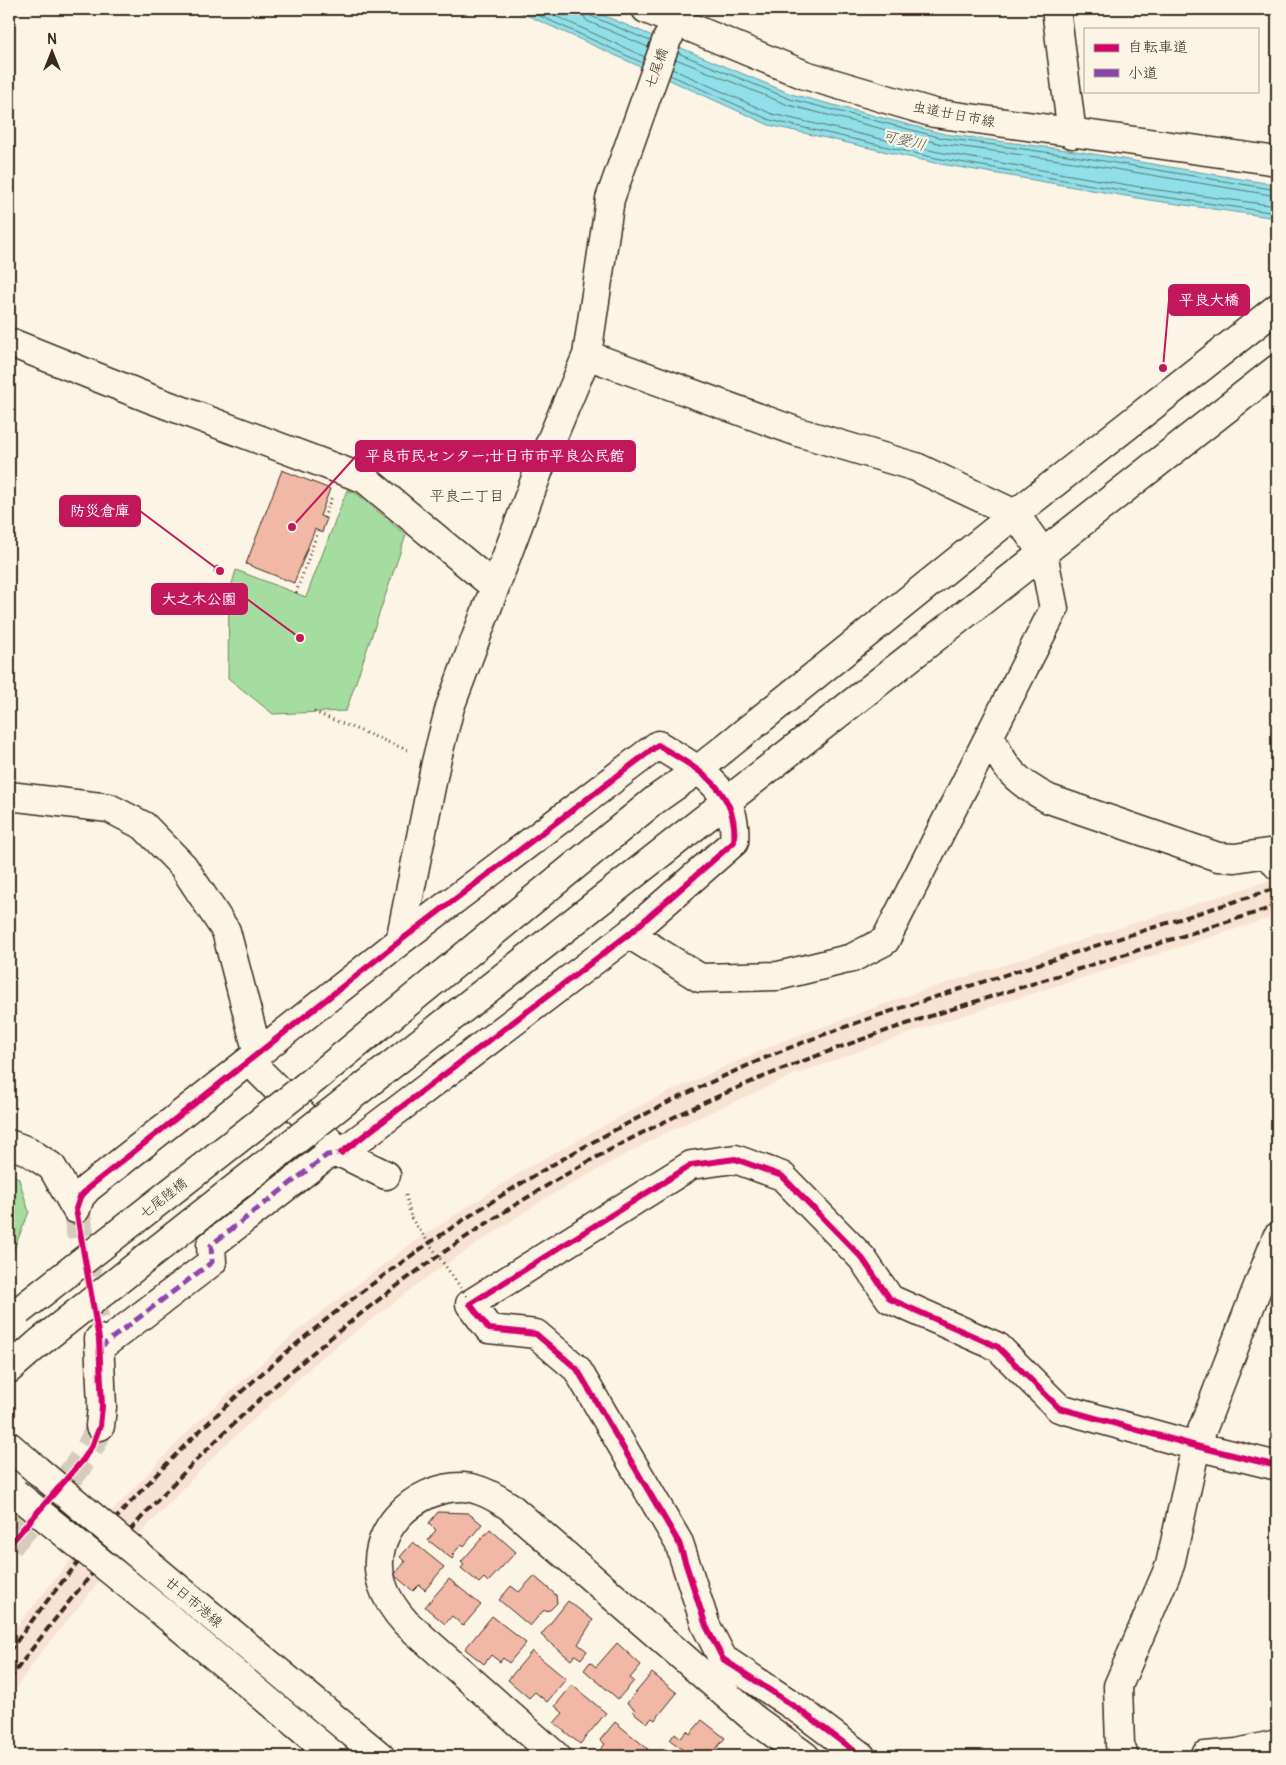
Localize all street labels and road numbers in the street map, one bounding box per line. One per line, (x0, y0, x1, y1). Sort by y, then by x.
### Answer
street label: 七尾橋 (641, 46, 672, 91)
street label: 虫道廿日市線 (911, 98, 997, 131)
street label: 七尾陸橋 (136, 1174, 191, 1222)
street label: 廿日市港線 (161, 1573, 226, 1631)

